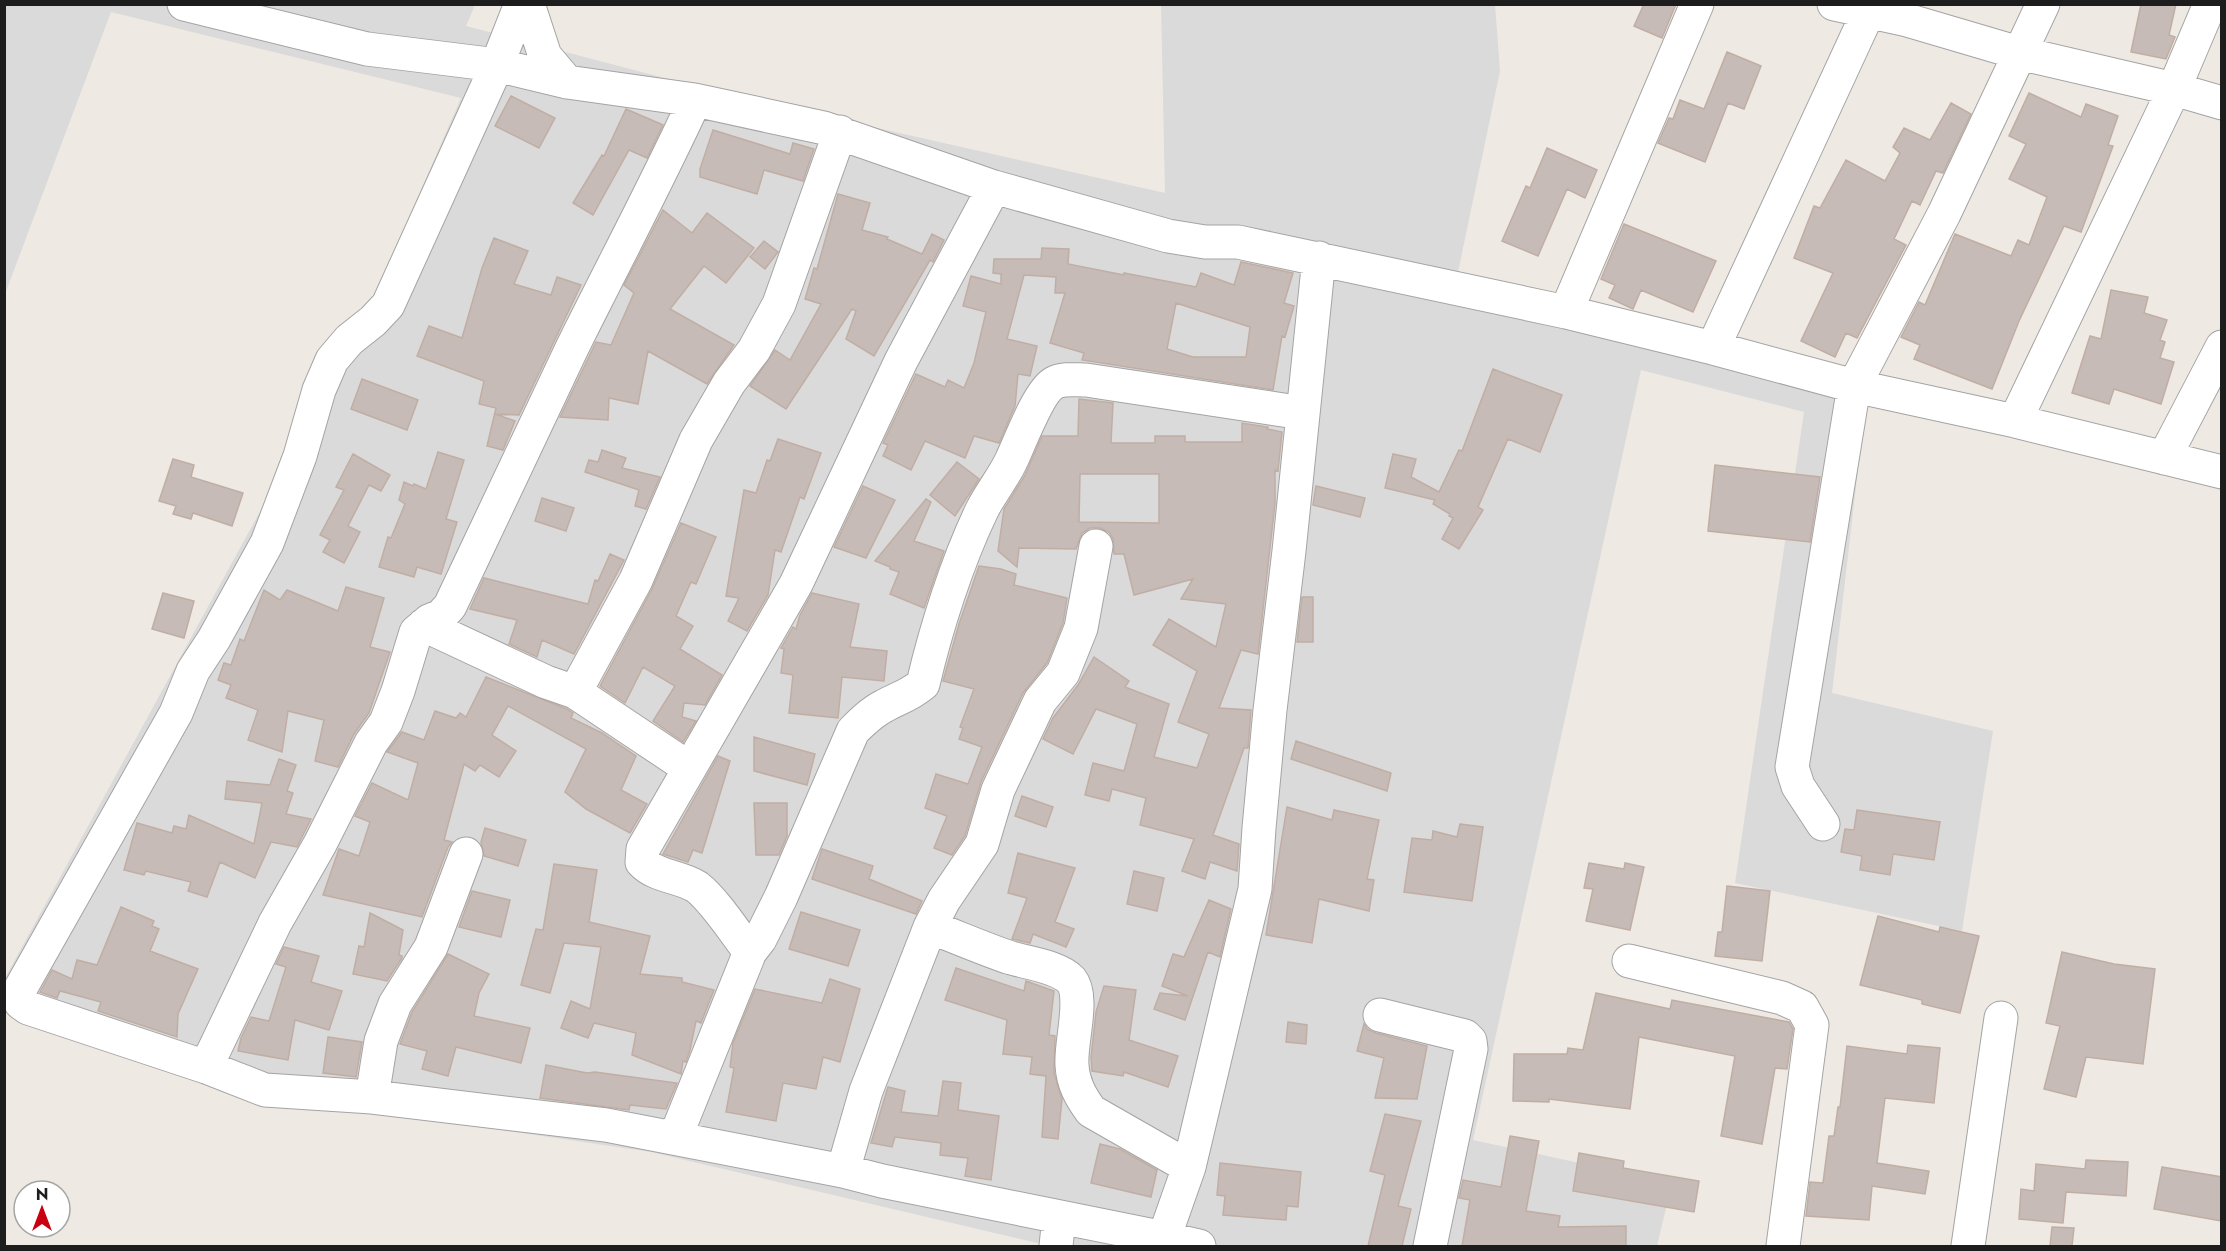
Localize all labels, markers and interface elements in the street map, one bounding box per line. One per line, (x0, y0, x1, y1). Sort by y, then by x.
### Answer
north arrow (12, 1179, 72, 1239)
text: N (36, 1183, 48, 1206)

